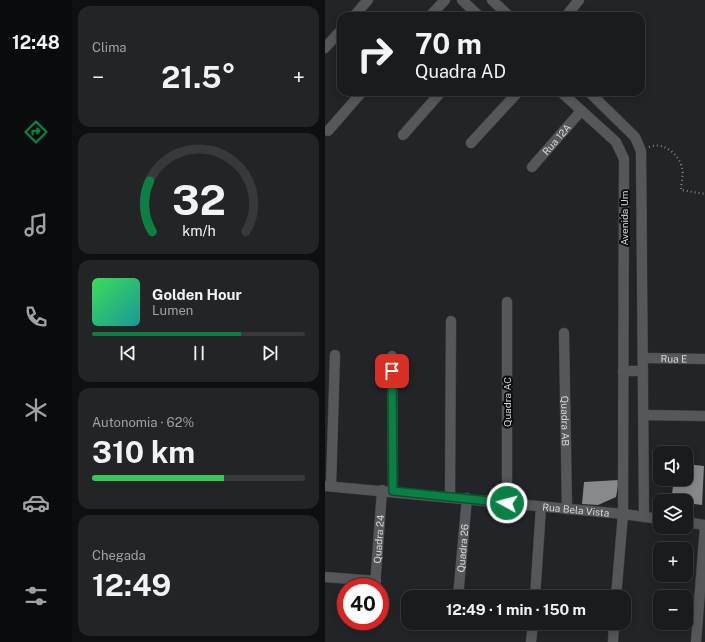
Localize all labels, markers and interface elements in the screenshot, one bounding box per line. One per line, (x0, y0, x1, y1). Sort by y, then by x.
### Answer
text: 70 m (415, 27, 482, 60)
icon: right (349, 28, 401, 80)
text: 12:48 (12, 32, 60, 53)
text: Clima (92, 40, 127, 55)
text: 21.5° (161, 59, 236, 95)
text: Quadra AD (415, 61, 506, 82)
text: − (92, 64, 104, 90)
text: + (293, 64, 305, 90)
icon: directions (22, 118, 50, 146)
street label: Rua 12A (539, 121, 573, 157)
text: 32 (171, 175, 226, 224)
street label: Avenida Um (618, 191, 630, 245)
icon: music (22, 211, 50, 239)
text: km/h (182, 221, 215, 238)
text: Golden Hour (152, 286, 242, 303)
icon: phone (22, 303, 50, 331)
text: Lumen (152, 303, 193, 318)
icon: previous (117, 342, 139, 364)
icon: pause (188, 342, 210, 364)
icon: next (259, 342, 281, 364)
street label: Rua E (661, 352, 687, 365)
pin (375, 354, 409, 388)
icon: arrive (381, 360, 403, 382)
street label: Quadra AC (501, 377, 513, 427)
icon: climate (22, 396, 50, 424)
street label: Quadra AB (559, 396, 572, 447)
text: Autonomia · 62% (92, 415, 194, 430)
text: 310 km (92, 434, 195, 470)
map controls (653, 446, 693, 630)
button: sound (653, 446, 693, 486)
position arrow (486, 482, 528, 524)
icon: car (22, 489, 50, 517)
button: layers (653, 494, 693, 534)
street label: Rua Bela Vista (542, 500, 610, 519)
street label: Quadra 24 (371, 514, 386, 564)
street label: Quadra 26 (454, 523, 471, 573)
button: + (653, 542, 693, 582)
text: Chegada (92, 548, 146, 563)
text: 12:49 (92, 567, 171, 603)
speed limit sign: 40 (337, 578, 389, 630)
icon: filters (22, 582, 50, 610)
button: − (653, 590, 693, 630)
text: 12:49 · 1 min · 150 m (446, 601, 586, 618)

